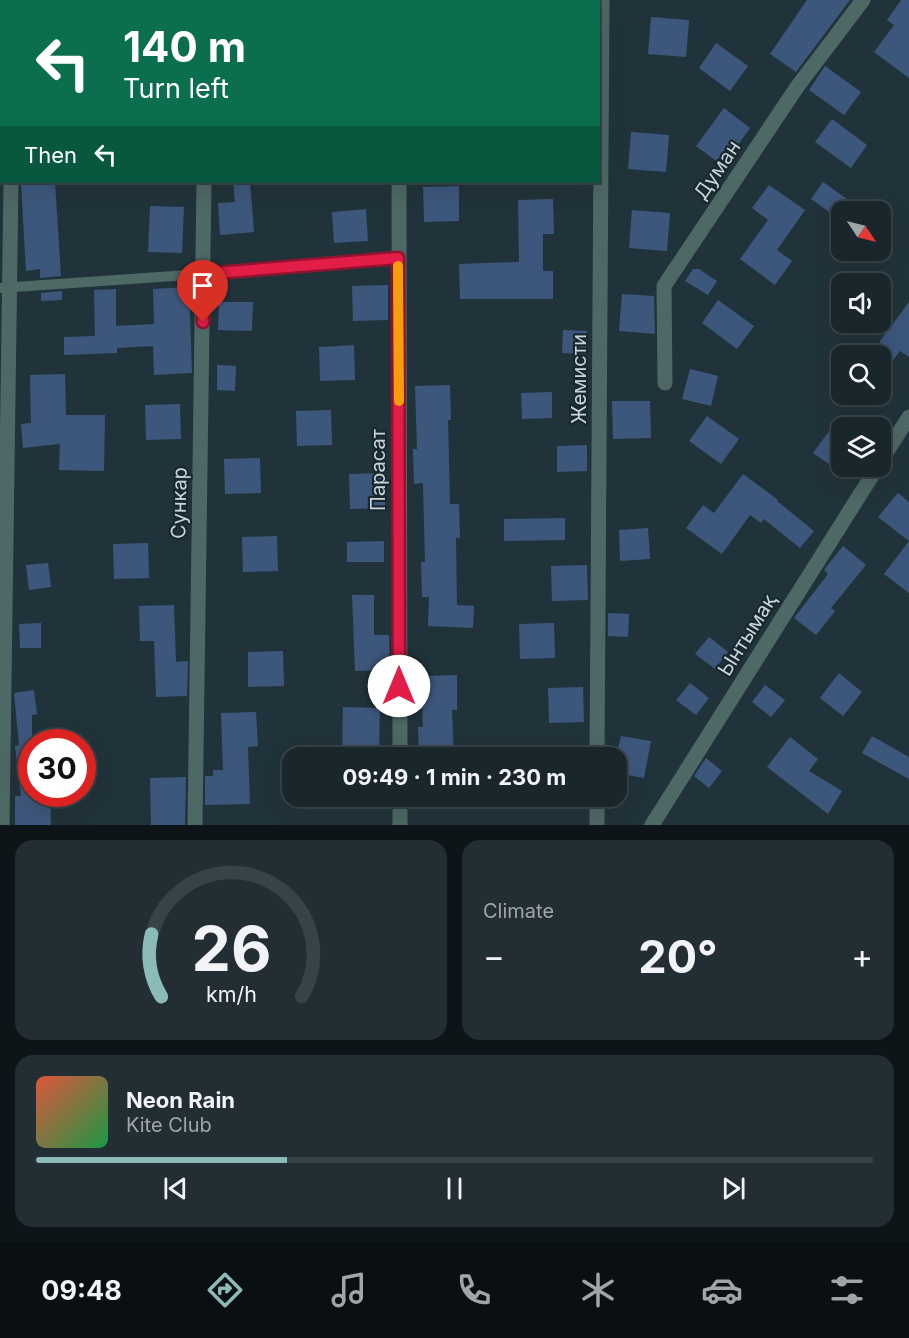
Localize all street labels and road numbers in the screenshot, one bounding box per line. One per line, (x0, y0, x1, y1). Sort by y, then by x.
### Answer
street label: Думан (689, 136, 745, 204)
street label: Жемисти (567, 334, 591, 424)
street label: Парасат (366, 428, 390, 511)
street label: Сункар (166, 467, 192, 539)
street label: Ынтымақ (713, 589, 782, 680)

